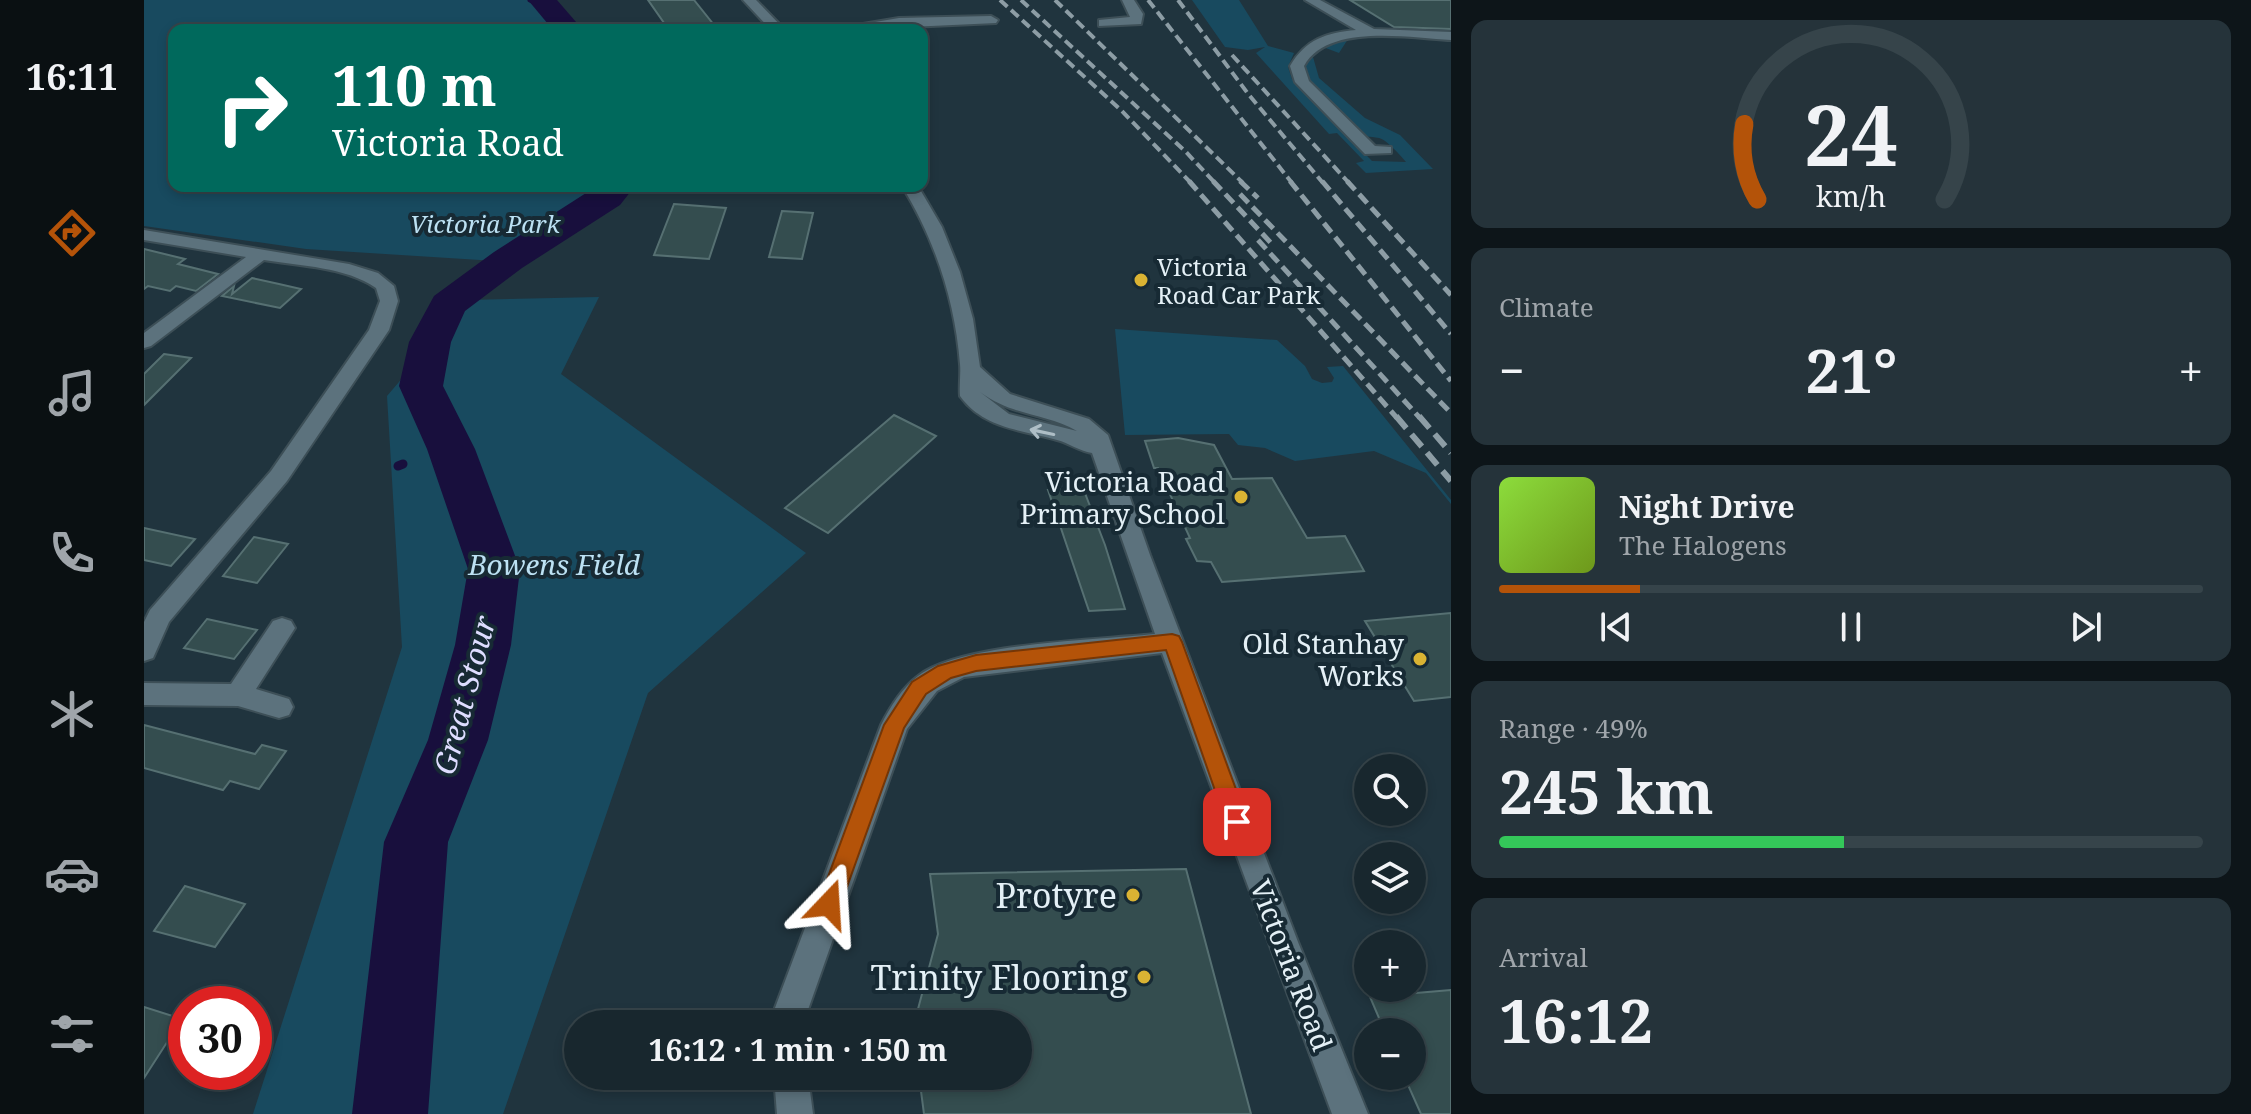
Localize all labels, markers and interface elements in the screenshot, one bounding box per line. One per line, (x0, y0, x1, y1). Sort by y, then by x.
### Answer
text: 110 m (332, 46, 497, 122)
text: 16:11 (26, 52, 118, 101)
icon: right (200, 56, 304, 160)
text: 24 (1804, 77, 1898, 190)
text: Victoria Road (332, 118, 564, 167)
text: km/h (1816, 176, 1886, 215)
icon: directions (44, 205, 100, 261)
park label: Victoria Park (410, 207, 561, 240)
place label: Victoria Road Car Park (1157, 250, 1321, 311)
marker: Victoria Road Car Park (1132, 271, 1150, 289)
text: Climate (1499, 289, 1594, 325)
text: 21° (1806, 329, 1897, 411)
text: − (1499, 340, 1524, 400)
text: + (2178, 340, 2203, 400)
icon: music (44, 365, 100, 421)
one-way arrow (1030, 424, 1056, 439)
place label: Victoria Road Primary School (1020, 462, 1225, 532)
text: Night Drive (1619, 486, 1795, 527)
marker: Victoria Road Primary School (1232, 488, 1250, 506)
icon: phone (44, 525, 100, 581)
text: The Halogens (1619, 527, 1787, 563)
park label: Bowens Field (467, 545, 641, 583)
icon: previous (1594, 605, 1638, 649)
icon: pause (1829, 605, 1873, 649)
icon: next (2064, 605, 2108, 649)
water label: Great Stour (423, 610, 505, 779)
place label: Old Stanhay Works (1242, 624, 1404, 694)
marker: Old Stanhay Works (1411, 650, 1429, 668)
icon: climate (44, 686, 100, 742)
text: Range · 49% (1499, 710, 1648, 746)
text: 245 km (1499, 750, 1714, 832)
map controls (1354, 754, 1426, 1090)
button: search (1354, 754, 1426, 826)
pin (1203, 788, 1271, 856)
icon: arrive (1215, 800, 1259, 844)
button: layers (1354, 842, 1426, 914)
icon: car (44, 846, 100, 902)
position arrow (787, 862, 871, 946)
place label: Protyre (995, 872, 1117, 918)
street label: Victoria Road (1242, 874, 1342, 1056)
marker: Protyre (1124, 886, 1142, 904)
button: + (1354, 930, 1426, 1002)
text: Arrival (1499, 939, 1588, 975)
place label: Trinity Flooring (870, 954, 1128, 1000)
marker: Trinity Flooring (1135, 968, 1153, 986)
text: 16:12 (1499, 979, 1653, 1061)
speed limit sign: 30 (168, 986, 272, 1090)
icon: filters (44, 1006, 100, 1062)
button: − (1354, 1018, 1426, 1090)
text: 16:12 · 1 min · 150 m (649, 1029, 947, 1070)

